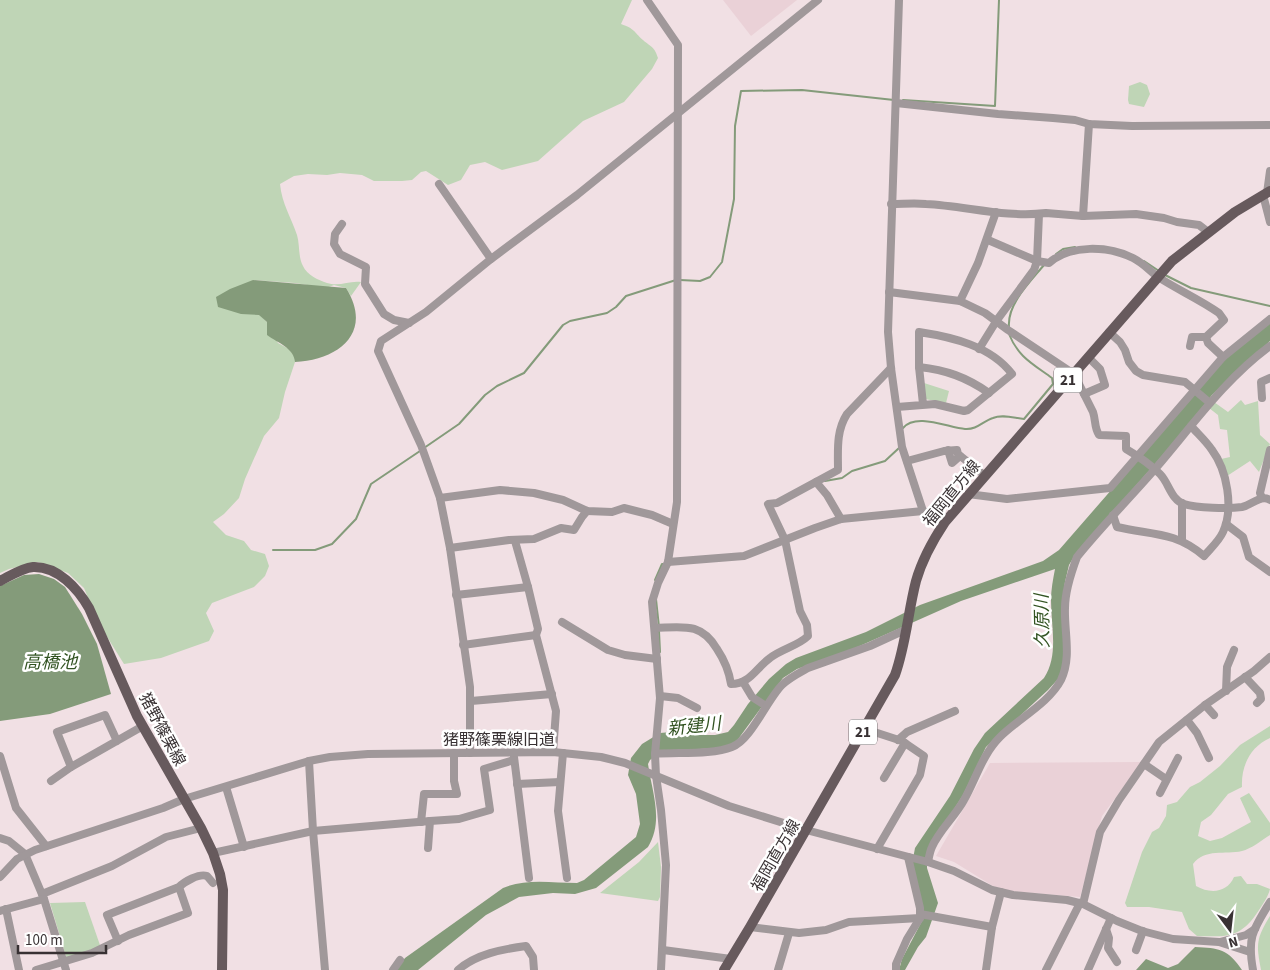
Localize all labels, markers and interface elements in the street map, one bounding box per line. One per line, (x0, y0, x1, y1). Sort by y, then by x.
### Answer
road number: 21 (1054, 368, 1082, 392)
street label: 福岡直方線 (918, 456, 986, 532)
water label: 久原川 (1029, 592, 1055, 648)
water label: 高橋池 (23, 650, 79, 675)
street label: 猪野篠栗線 (134, 689, 191, 770)
water label: 新建川 (666, 711, 724, 742)
road number: 21 (849, 720, 877, 744)
street label: 猪野篠栗線旧道 (443, 729, 555, 751)
street label: 福岡直方線 (746, 815, 805, 896)
north arrow (1205, 905, 1255, 955)
scale bar (18, 922, 105, 954)
text: 100 m (25, 930, 63, 951)
text: N (1226, 931, 1240, 952)

